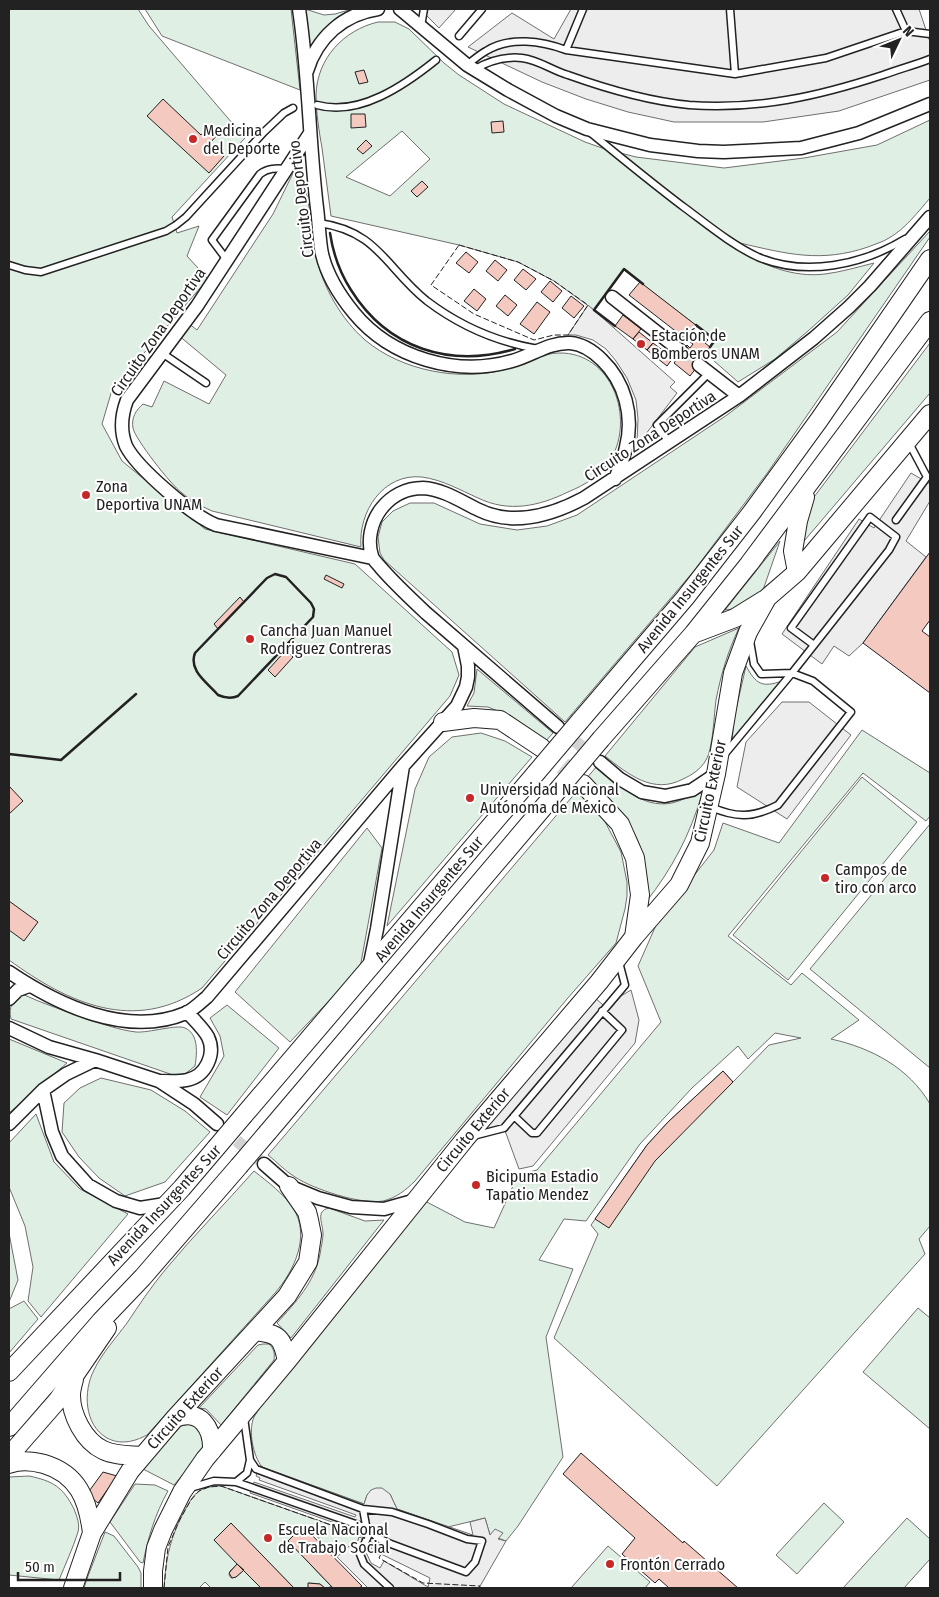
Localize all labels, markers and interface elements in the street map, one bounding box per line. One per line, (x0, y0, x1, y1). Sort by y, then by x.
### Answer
north arrow (874, 15, 924, 65)
text: N (899, 23, 917, 40)
place label: Medicina del Deporte (203, 121, 280, 158)
marker: Medicina del Deporte (187, 133, 199, 145)
street label: Circuito Deportivo (284, 139, 318, 259)
street label: Circuito Zona Deportiva (106, 264, 210, 400)
place label: Estación de Bomberos UNAM (651, 326, 760, 363)
marker: Estación de Bomberos UNAM (635, 338, 647, 350)
street label: Circuito Zona Deportiva (581, 386, 719, 486)
place label: Zona Deportiva UNAM (96, 477, 202, 514)
marker: Zona Deportiva UNAM (80, 489, 92, 501)
street label: Avenida Insurgentes Sur (633, 521, 747, 656)
place label: Cancha Juan Manuel Rodriguez Contreras (260, 621, 392, 658)
marker: Cancha Juan Manuel Rodriguez Contreras (244, 633, 256, 645)
street label: Circuito Exterior (690, 737, 730, 844)
place label: Universidad Nacional Autónoma de México (480, 780, 619, 817)
marker: Universidad Nacional Autónoma de México (464, 792, 476, 804)
street label: Avenida Insurgentes Sur (371, 832, 487, 966)
street label: Circuito Zona Deportiva (213, 834, 326, 964)
place label: Campos de tiro con arco (835, 860, 917, 897)
marker: Campos de tiro con arco (819, 872, 831, 884)
street label: Circuito Exterior (432, 1084, 514, 1176)
street label: Avenida Insurgentes Sur (103, 1140, 225, 1269)
place label: Bicipuma Estadio Tapatio Mendez (486, 1167, 599, 1204)
marker: Bicipuma Estadio Tapatio Mendez (470, 1179, 482, 1191)
street label: Circuito Exterior (143, 1362, 227, 1453)
place label: Escuela Nacional de Trabajo Social (278, 1520, 390, 1557)
marker: Escuela Nacional de Trabajo Social (262, 1532, 274, 1544)
scale bar (18, 1550, 120, 1582)
place label: Frontón Cerrado (620, 1555, 725, 1574)
text: 50 m (25, 1558, 55, 1576)
marker: Frontón Cerrado (604, 1558, 616, 1570)

